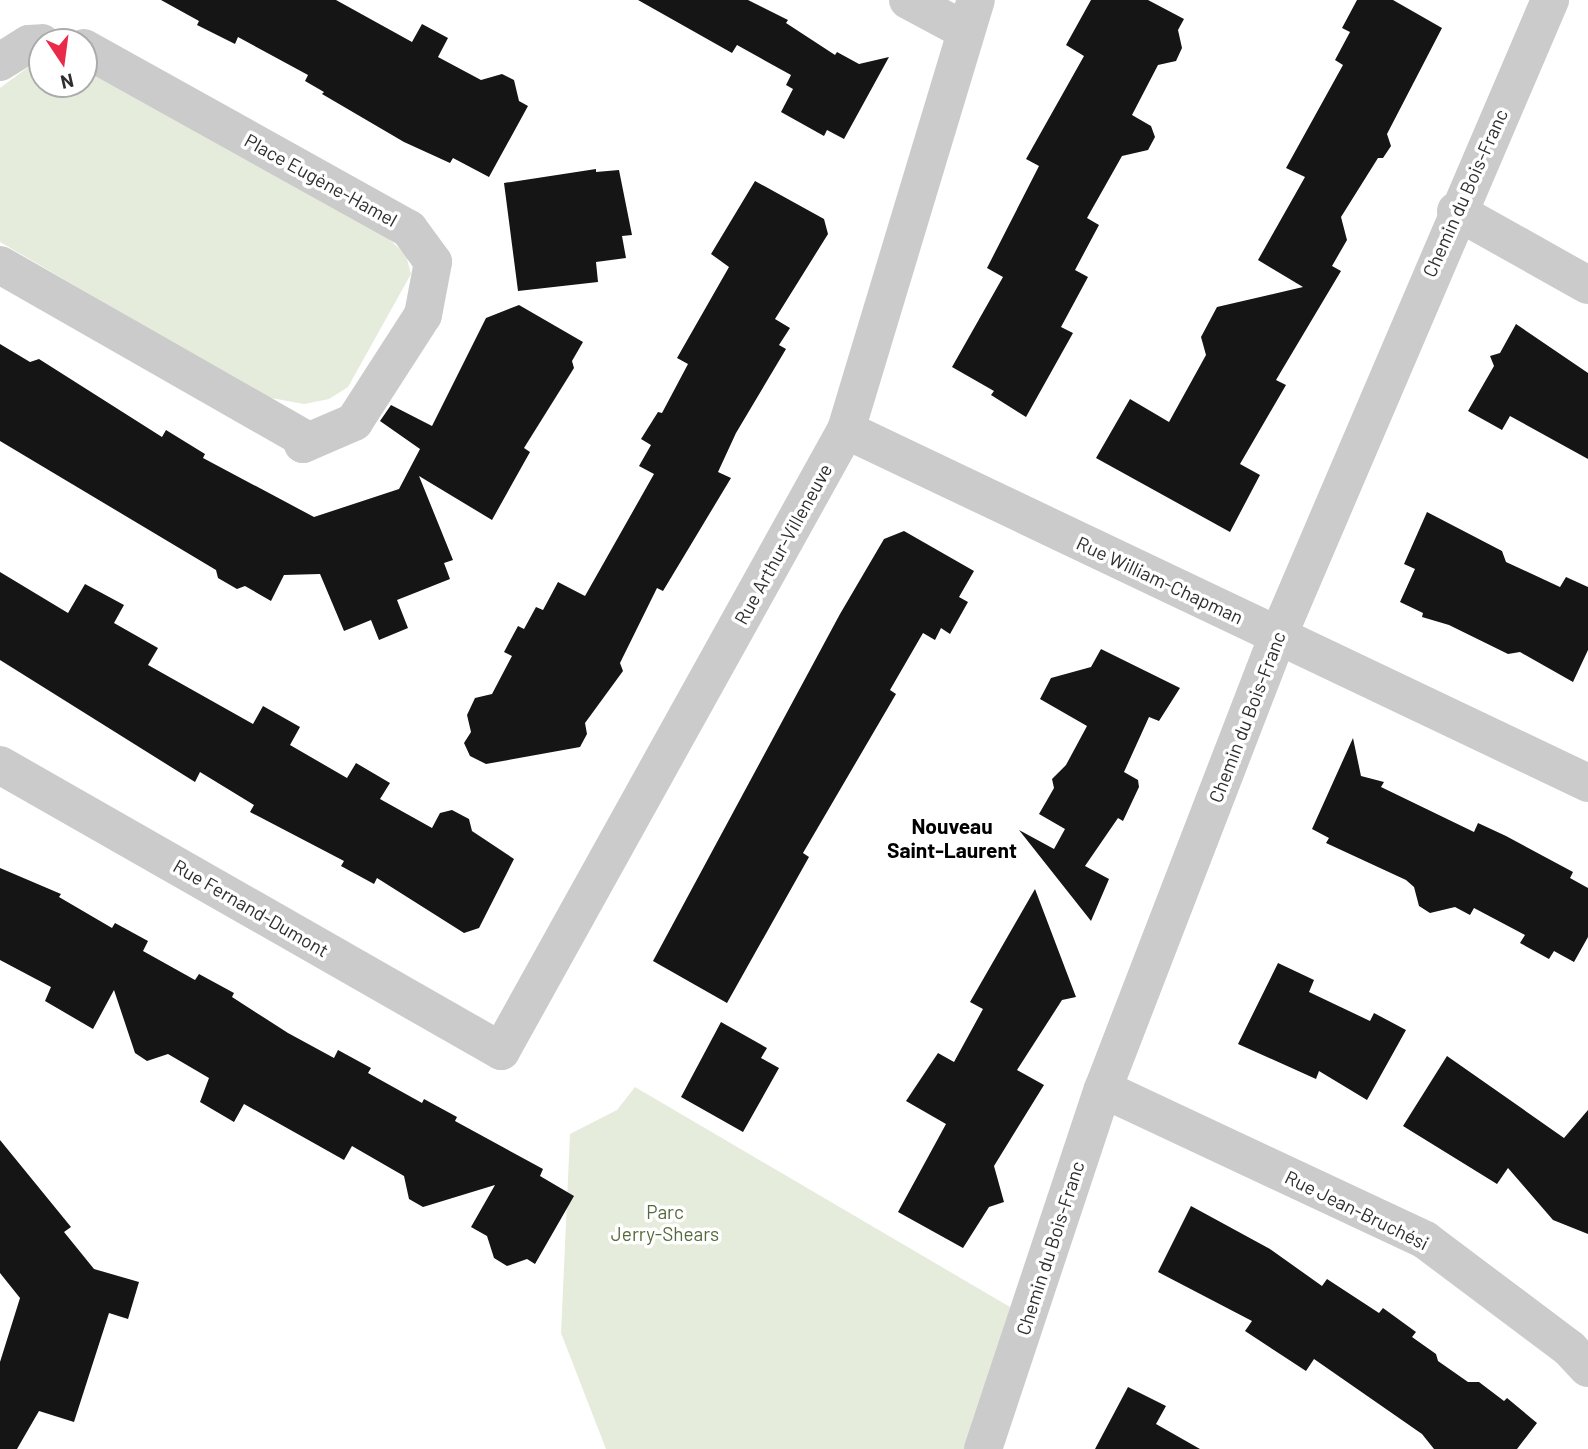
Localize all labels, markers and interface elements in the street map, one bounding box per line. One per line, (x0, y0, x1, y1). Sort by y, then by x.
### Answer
north arrow (28, 28, 98, 98)
text: N (59, 69, 76, 95)
street label: Chemin du Bois-Franc (1418, 105, 1512, 281)
street label: Place Eugène-Hamel (241, 129, 401, 231)
street label: Rue Arthur-Villeneuve (729, 460, 837, 628)
street label: Rue William-Chapman (1073, 531, 1247, 629)
street label: Chemin du Bois-Franc (1204, 628, 1290, 806)
district label: Nouveau Saint-Laurent (887, 813, 1017, 863)
street label: Rue Fernand-Dumont (169, 854, 333, 962)
street label: Chemin du Bois-Franc (1011, 1158, 1089, 1338)
street label: Rue Jean-Bruchési (1281, 1165, 1433, 1255)
park label: Parc Jerry-Shears (611, 1201, 719, 1245)

